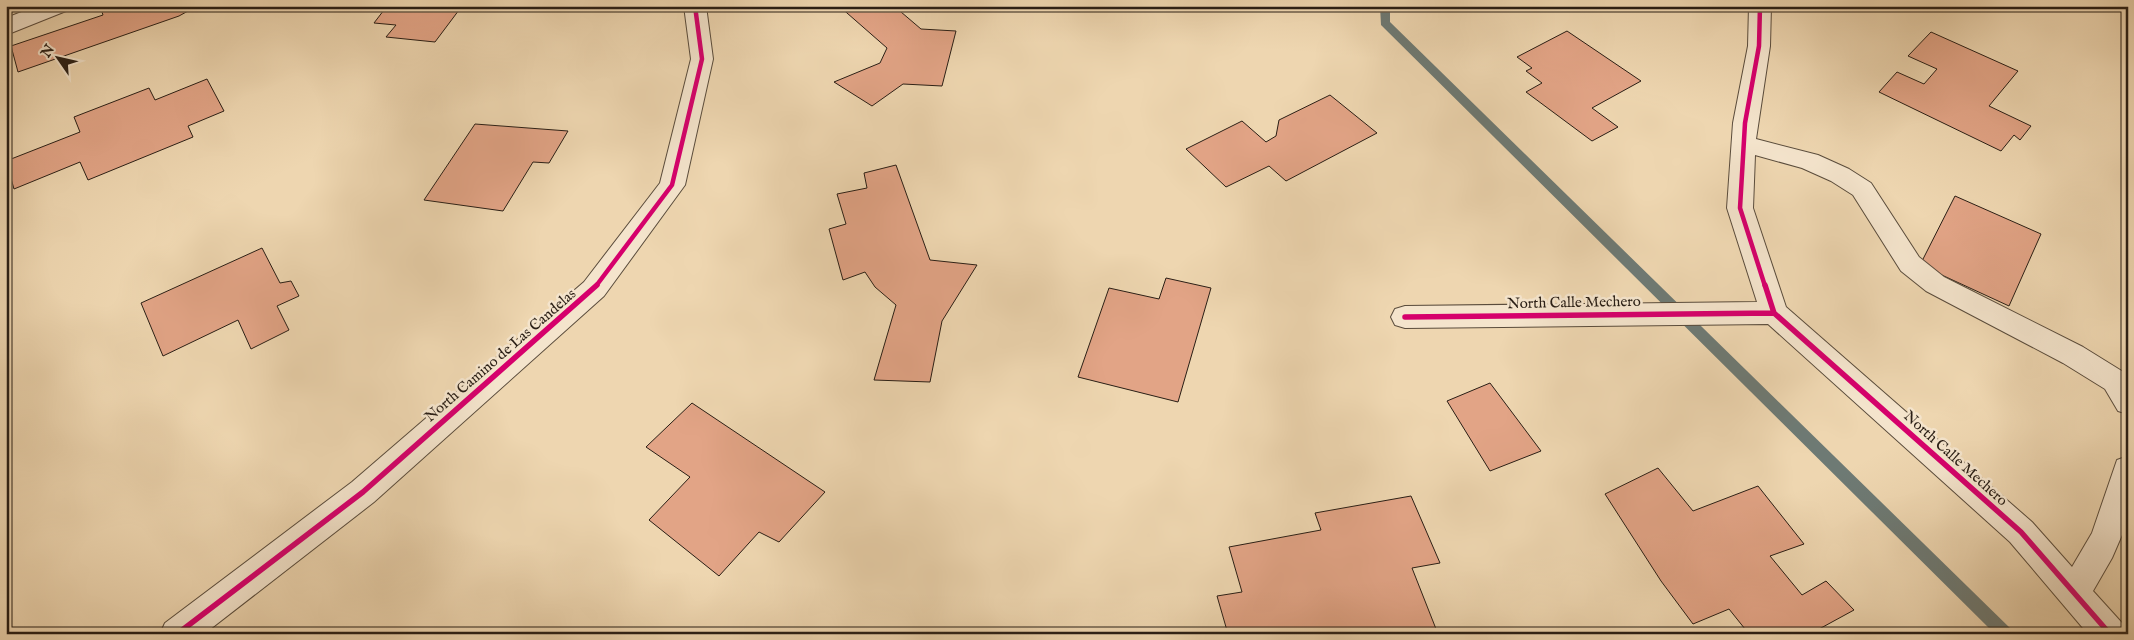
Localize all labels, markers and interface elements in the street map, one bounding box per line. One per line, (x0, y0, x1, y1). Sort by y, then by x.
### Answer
north arrow (32, 32, 82, 82)
text: N (37, 41, 59, 62)
street label: North Camino de Las Candelas (421, 284, 580, 426)
street label: North Calle Mechero (1507, 292, 1641, 313)
street label: North Calle Mechero (1900, 407, 2012, 510)

